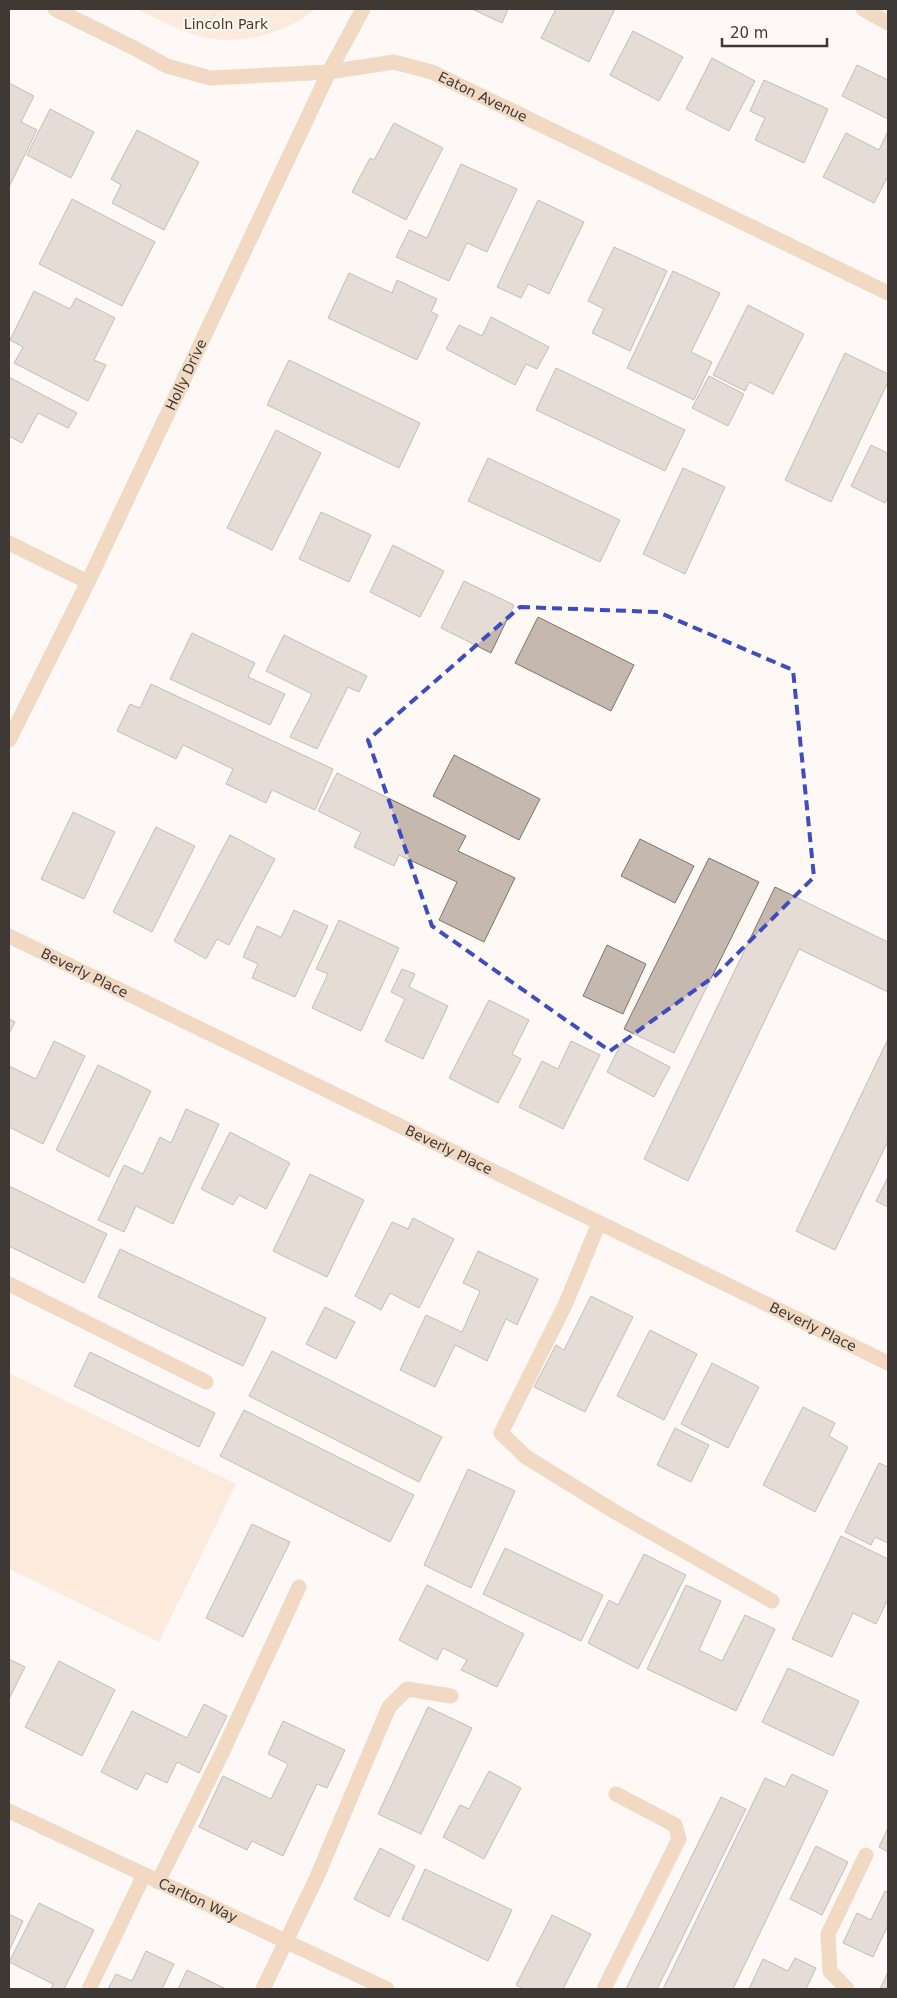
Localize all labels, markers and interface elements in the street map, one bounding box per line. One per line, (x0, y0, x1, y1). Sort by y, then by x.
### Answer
scale bar (722, 15, 827, 47)
park label: Lincoln Park (184, 16, 269, 32)
text: 20 m (730, 24, 768, 42)
street label: Eaton Avenue (436, 68, 530, 125)
street label: Holly Drive (162, 336, 210, 413)
street label: Beverly Place (38, 945, 131, 1001)
street label: Beverly Place (403, 1122, 495, 1178)
street label: Beverly Place (767, 1299, 859, 1355)
street label: Carlton Way (156, 1875, 240, 1925)

